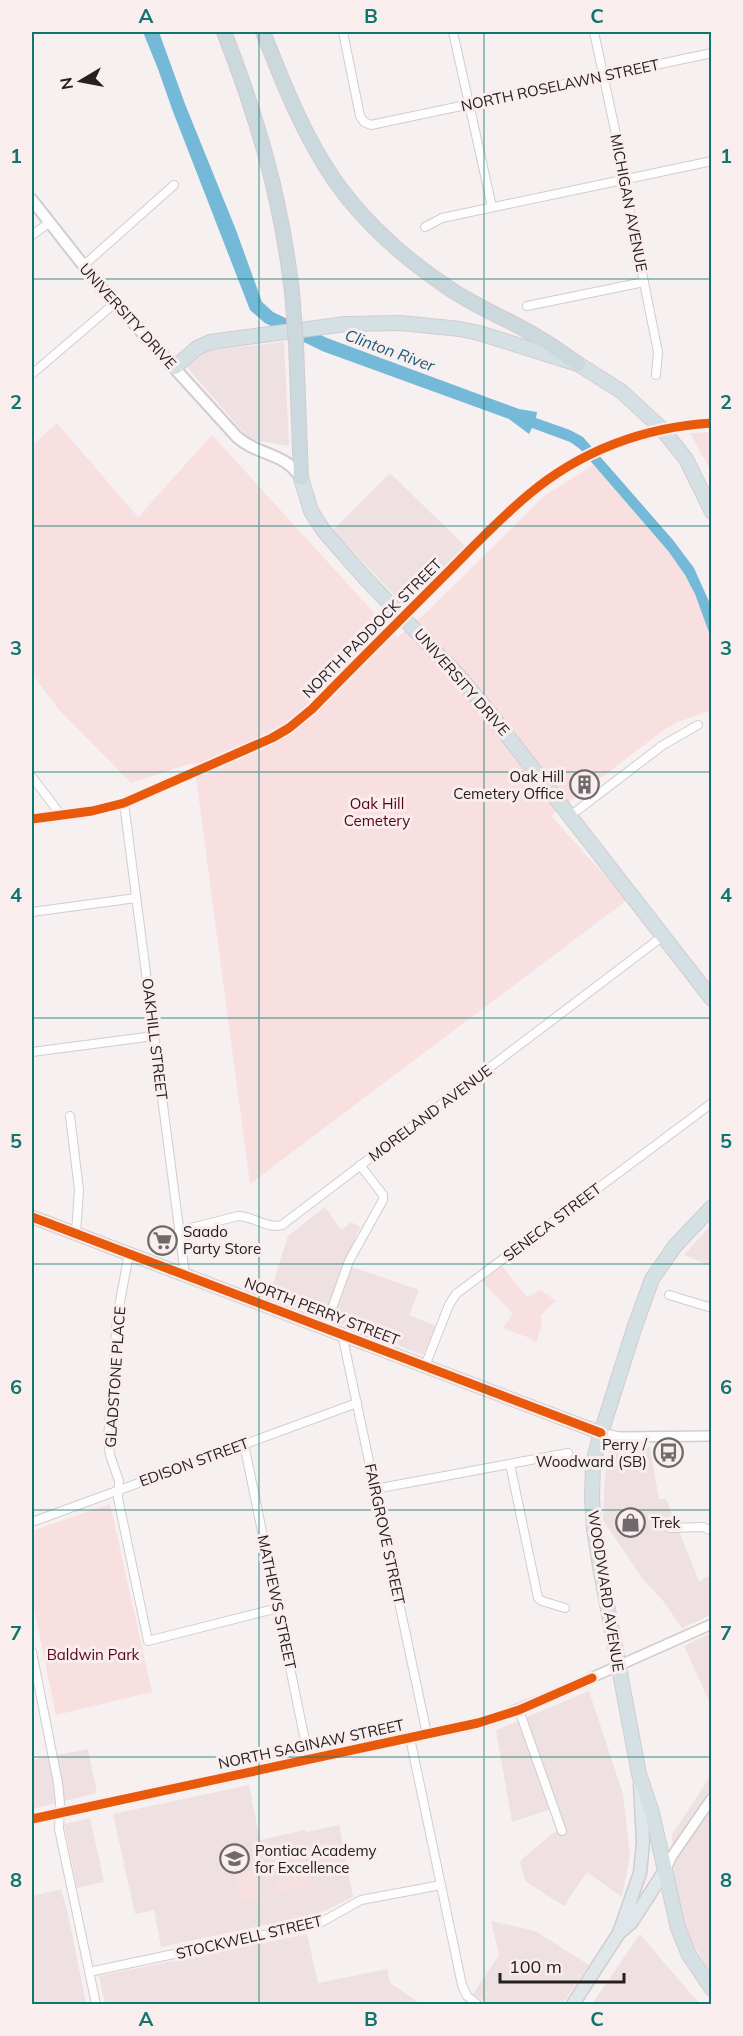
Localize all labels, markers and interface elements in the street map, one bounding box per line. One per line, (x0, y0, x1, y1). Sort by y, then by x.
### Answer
text: A (139, 3, 154, 28)
text: B (364, 3, 378, 28)
text: C (590, 3, 604, 28)
north arrow (51, 51, 111, 111)
street label: NORTH ROSELAWN STREET (459, 55, 661, 115)
text: N (55, 76, 77, 91)
street label: MICHIGAN AVENUE (606, 132, 652, 274)
text: 1 (10, 143, 22, 168)
text: 1 (720, 143, 732, 168)
street label: UNIVERSITY DRIVE (75, 259, 181, 373)
water label: Clinton River (342, 325, 439, 376)
text: 2 (10, 389, 22, 414)
text: 2 (720, 389, 732, 414)
street label: NORTH PADDOCK STREET (298, 554, 446, 702)
street label: UNIVERSITY DRIVE (410, 624, 514, 740)
text: 3 (10, 635, 22, 660)
text: 3 (720, 635, 732, 660)
place label: Oak Hill Cemetery Office (453, 767, 564, 803)
building icon: Oak Hill Cemetery Office (569, 769, 601, 801)
park label: Oak Hill Cemetery (344, 794, 410, 830)
text: 4 (10, 882, 22, 907)
text: 4 (720, 882, 732, 907)
street label: OAKHILL STREET (138, 977, 172, 1101)
street label: MORELAND AVENUE (365, 1060, 495, 1166)
text: 5 (10, 1128, 22, 1153)
text: 5 (720, 1128, 732, 1153)
street label: SENECA STREET (499, 1179, 605, 1265)
place label: Saado Party Store (183, 1222, 261, 1258)
supermarket icon: Saado Party Store (146, 1224, 178, 1256)
street label: NORTH PERRY STREET (242, 1273, 402, 1349)
street label: GLADSTONE PLACE (101, 1306, 129, 1448)
text: 6 (10, 1374, 22, 1399)
text: 6 (720, 1374, 732, 1399)
street label: EDISON STREET (137, 1433, 251, 1491)
place label: Perry / Woodward (SB) (536, 1435, 648, 1471)
bus stop icon: Perry / Woodward (SB) (652, 1437, 684, 1469)
street label: FAIRGROVE STREET (361, 1462, 409, 1606)
shop icon: Trek (614, 1506, 646, 1538)
street label: WOODWARD AVENUE (584, 1509, 628, 1673)
place label: Trek (651, 1513, 680, 1532)
street label: MATHEWS STREET (253, 1533, 301, 1671)
text: 7 (10, 1620, 22, 1645)
text: 7 (720, 1620, 732, 1645)
park label: Baldwin Park (47, 1645, 140, 1664)
street label: NORTH SAGINAW STREET (216, 1715, 406, 1773)
place label: Pontiac Academy for Excellence (255, 1841, 377, 1877)
school or university icon: Pontiac Academy for Excellence (218, 1843, 250, 1875)
text: 8 (10, 1867, 22, 1892)
text: 8 (720, 1867, 732, 1892)
street label: STOCKWELL STREET (174, 1911, 324, 1963)
scale bar (500, 1946, 624, 1984)
text: 100 m (509, 1955, 562, 1978)
text: A (139, 2006, 154, 2031)
text: B (364, 2006, 378, 2031)
text: C (590, 2006, 604, 2031)

